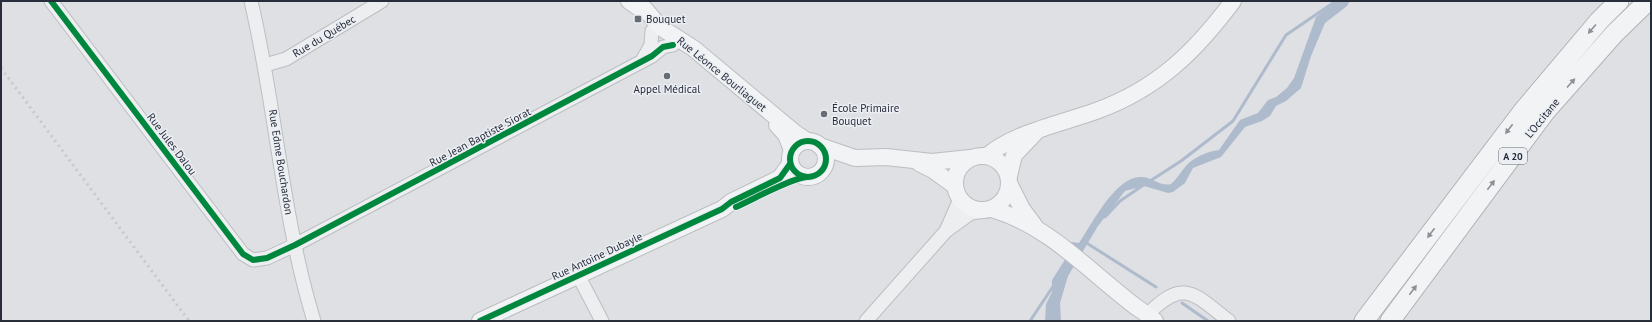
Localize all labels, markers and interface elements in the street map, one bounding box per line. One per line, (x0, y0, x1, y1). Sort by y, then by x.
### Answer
street label: Rue du Québec (290, 12, 358, 60)
place label: Bouquet (646, 12, 686, 26)
marker: Bouquet (633, 14, 643, 24)
one-way arrow (1588, 24, 1597, 34)
street label: Rue Léonce Bourliaguet (674, 34, 770, 115)
marker: Appel Médical (662, 71, 672, 81)
one-way arrow (1566, 78, 1575, 88)
place label: Appel Médical (634, 82, 701, 96)
street label: L'Occitane (1522, 95, 1563, 141)
place label: École Primaire Bouquet (832, 101, 900, 128)
street label: Rue Jean Baptiste Siorat (427, 104, 533, 170)
street label: Rue Edme Bouchardon (266, 108, 296, 216)
marker: École Primaire Bouquet (819, 109, 829, 119)
street label: Rue Jules Dalou (144, 110, 200, 178)
one-way arrow (1505, 123, 1513, 134)
road number: A 20 (1499, 148, 1527, 164)
one-way arrow (1486, 180, 1495, 191)
one-way arrow (1426, 227, 1435, 238)
street label: Rue Antoine Dubayle (549, 229, 645, 283)
one-way arrow (1409, 284, 1417, 295)

